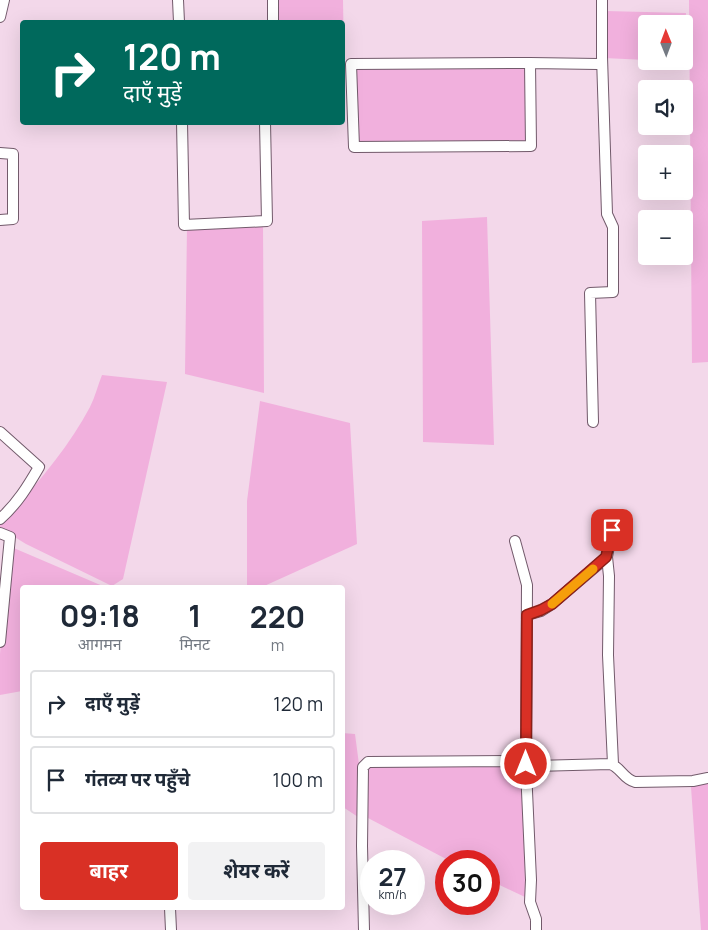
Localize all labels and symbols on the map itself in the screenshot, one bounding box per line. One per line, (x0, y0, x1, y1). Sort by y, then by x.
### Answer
north arrow (638, 15, 692, 70)
pin (591, 509, 633, 551)
position arrow (499, 737, 551, 789)
speed limit sign: 30 (435, 850, 500, 915)

